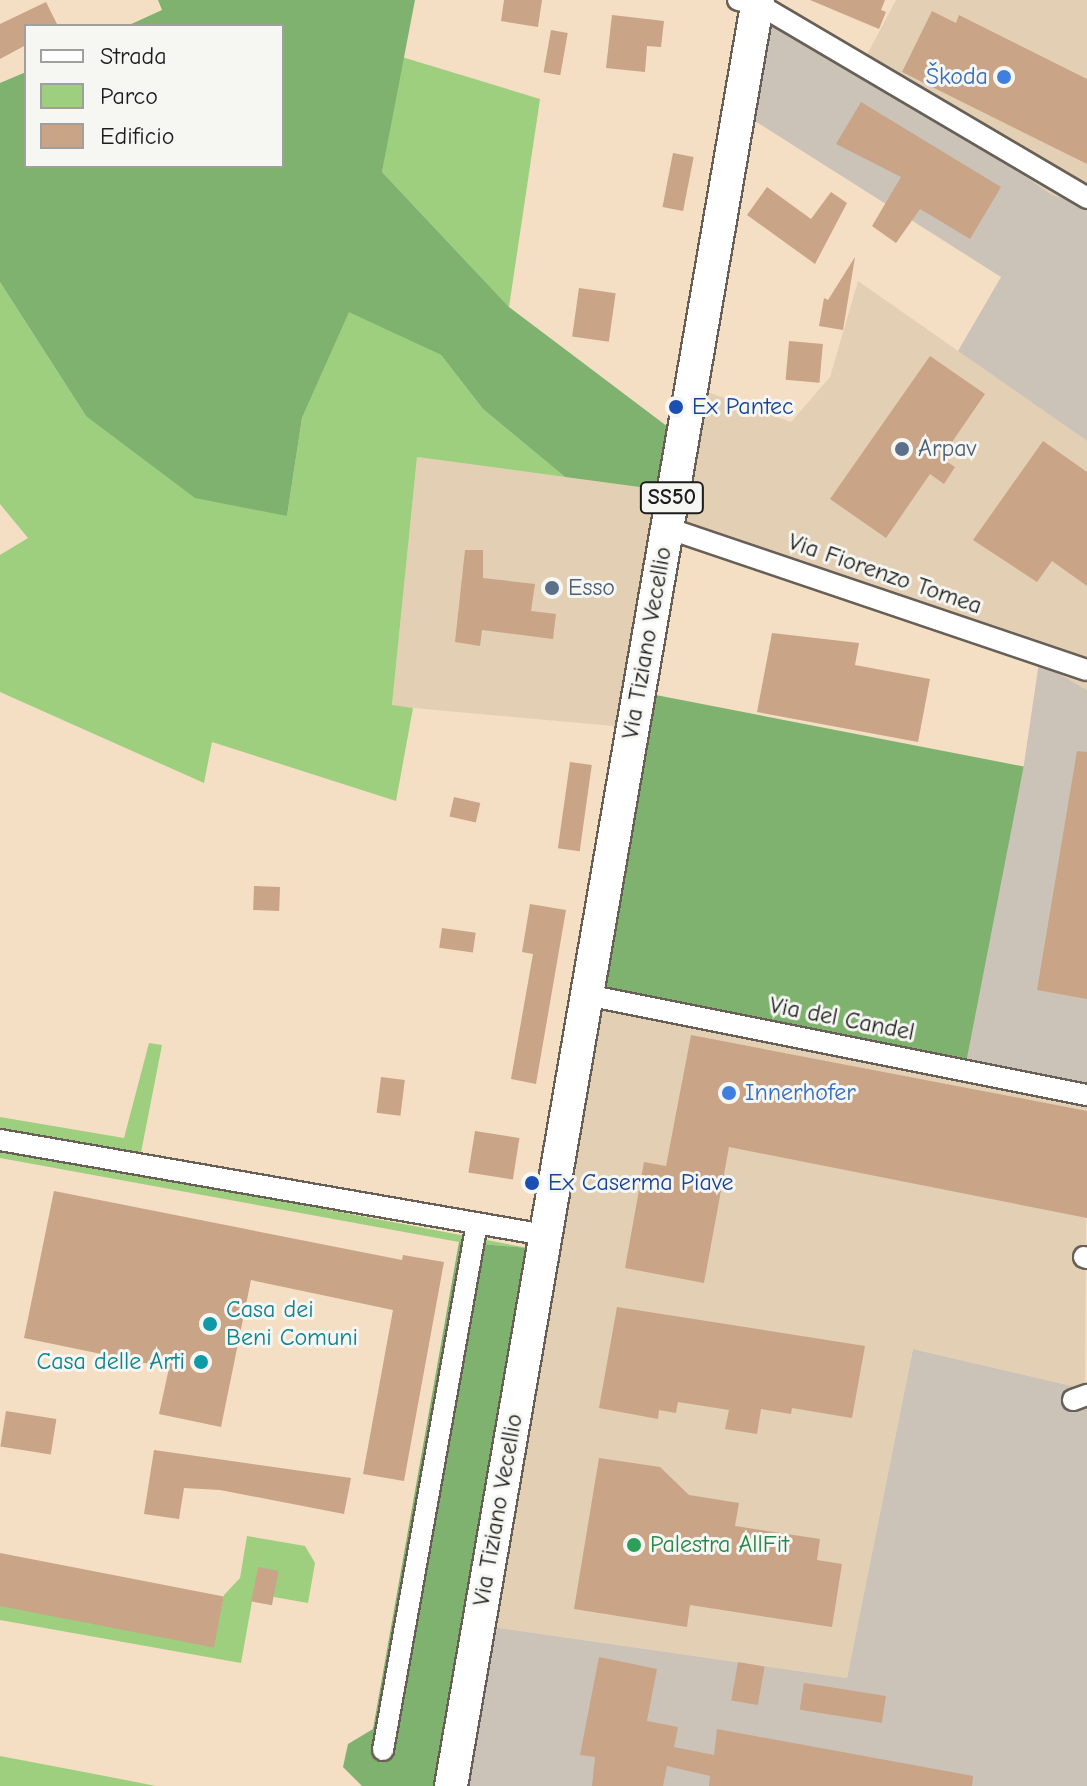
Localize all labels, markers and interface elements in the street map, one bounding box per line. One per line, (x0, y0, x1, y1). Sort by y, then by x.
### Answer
legend (24, 24, 284, 168)
text: Strada (100, 42, 167, 70)
place label: Škoda (926, 63, 988, 91)
marker: Škoda (995, 68, 1013, 86)
text: Parco (100, 82, 158, 110)
text: Edificio (100, 122, 175, 150)
place label: Ex Pantec (692, 393, 794, 421)
marker: Ex Pantec (667, 398, 685, 416)
place label: Arpav (918, 435, 977, 463)
marker: Arpav (893, 440, 911, 458)
road number: SS50 (638, 480, 706, 516)
street label: Via Fiorenzo Tomea (784, 527, 986, 621)
street label: Via Tiziano Vecellio (616, 545, 678, 741)
place label: Esso (568, 574, 615, 602)
marker: Esso (543, 579, 561, 597)
street label: Via del Candel (767, 991, 917, 1047)
place label: Innerhofer (745, 1079, 856, 1107)
marker: Innerhofer (720, 1084, 738, 1102)
place label: Ex Caserma Piave (548, 1169, 734, 1197)
marker: Ex Caserma Piave (523, 1174, 541, 1192)
place label: Casa dei Beni Comuni (226, 1296, 358, 1352)
marker: Casa dei Beni Comuni (201, 1315, 219, 1333)
place label: Casa delle Arti (36, 1348, 185, 1376)
marker: Casa delle Arti (192, 1353, 210, 1371)
street label: Via Tiziano Vecellio (467, 1412, 529, 1608)
place label: Palestra AllFit (650, 1531, 789, 1559)
marker: Palestra AllFit (625, 1536, 643, 1554)

